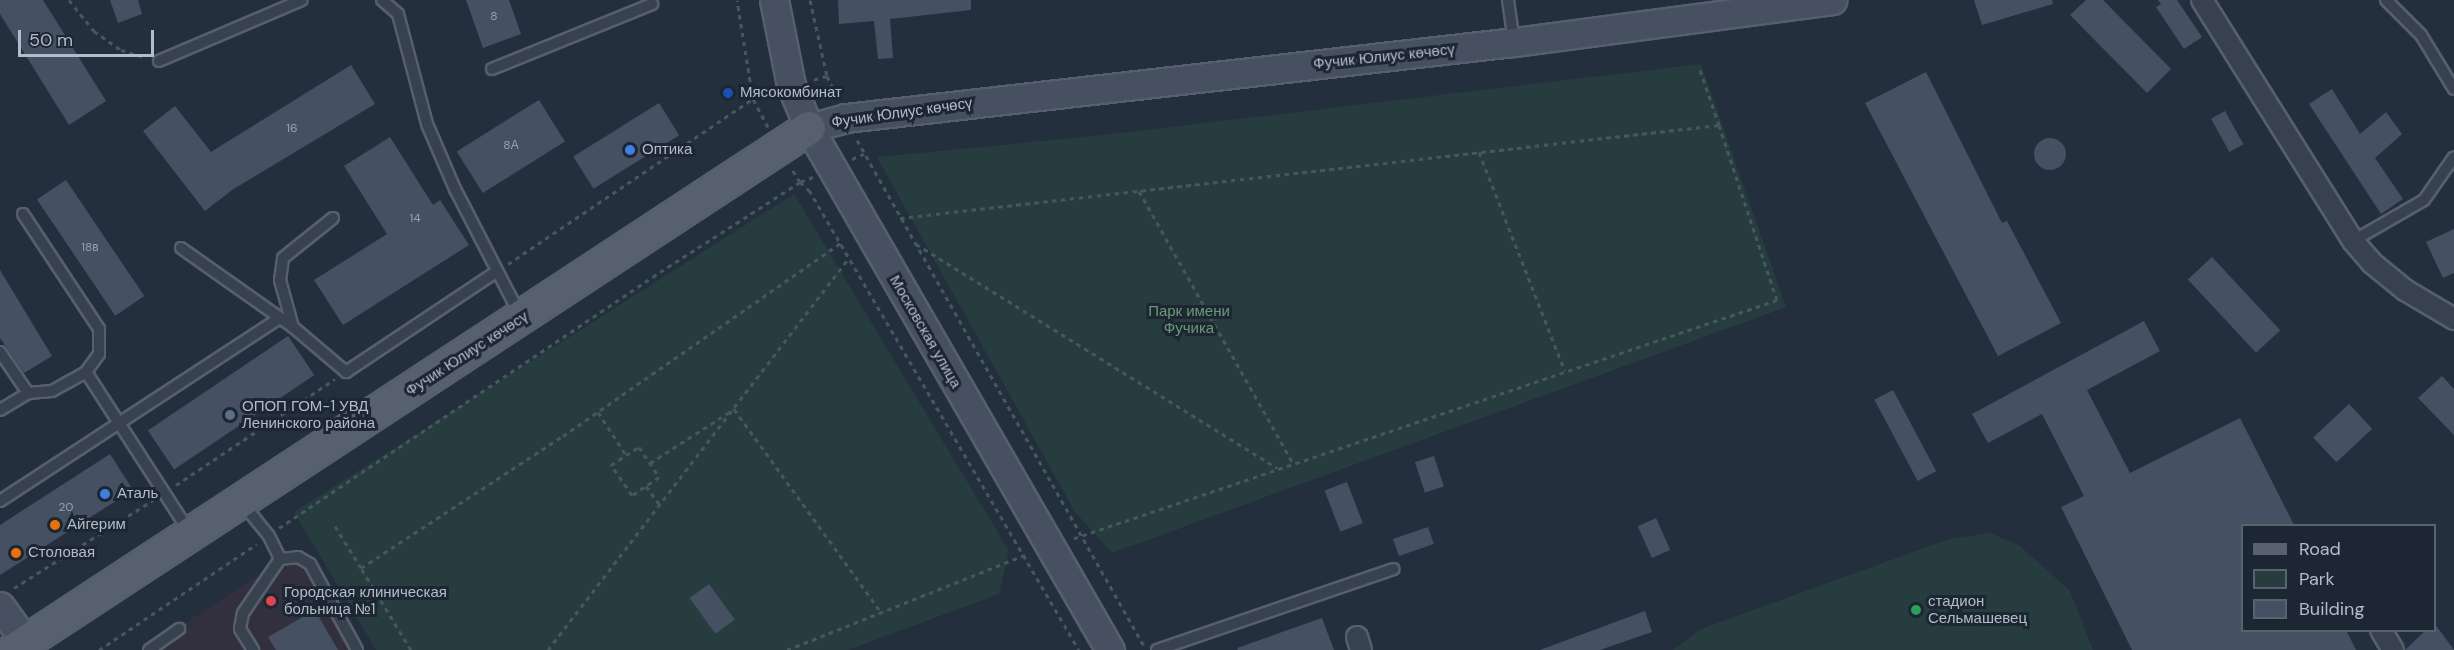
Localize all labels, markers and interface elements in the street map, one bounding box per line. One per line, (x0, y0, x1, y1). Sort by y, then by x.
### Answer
house number: 8 (490, 10, 498, 24)
scale bar (21, 18, 158, 56)
text: 50 m (29, 28, 73, 52)
street label: Фучик Юлиус көчөсү (1312, 41, 1456, 73)
place label: Мясокомбинат (740, 84, 842, 102)
marker: Мясокомбинат (721, 86, 735, 100)
street label: Фучик Юлиус көчөсү (830, 94, 974, 132)
house number: 16 (286, 122, 298, 136)
house number: 8А (503, 139, 519, 153)
place label: Оптика (642, 141, 692, 159)
marker: Оптика (623, 143, 637, 157)
house number: 14 (409, 212, 421, 226)
house number: 18в (81, 241, 99, 255)
street label: Московская улица (885, 272, 965, 392)
park label: Парк имени Фучика (1148, 302, 1230, 337)
street label: Фучик Юлиус көчөсү (402, 308, 532, 400)
place label: ОПОП ГОМ-1 УВД Ленинского района (242, 397, 375, 432)
marker: ОПОП ГОМ-1 УВД Ленинского района (223, 408, 237, 422)
place label: Аталь (117, 485, 158, 503)
marker: Аталь (98, 487, 112, 501)
house number: 20 (59, 501, 73, 515)
place label: Айгерим (67, 516, 126, 534)
marker: Айгерим (48, 518, 62, 532)
legend (2241, 524, 2436, 632)
text: Road (2299, 537, 2341, 561)
place label: Столовая (28, 544, 95, 562)
marker: Столовая (9, 546, 23, 560)
text: Park (2299, 567, 2335, 591)
place label: Городская клиническая больница №1 (284, 583, 447, 618)
marker: Городская клиническая больница №1 (262, 592, 280, 610)
place label: стадион Сельмашевец (1928, 592, 2027, 627)
text: Building (2299, 597, 2364, 621)
marker: стадион Сельмашевец (1909, 603, 1923, 617)

